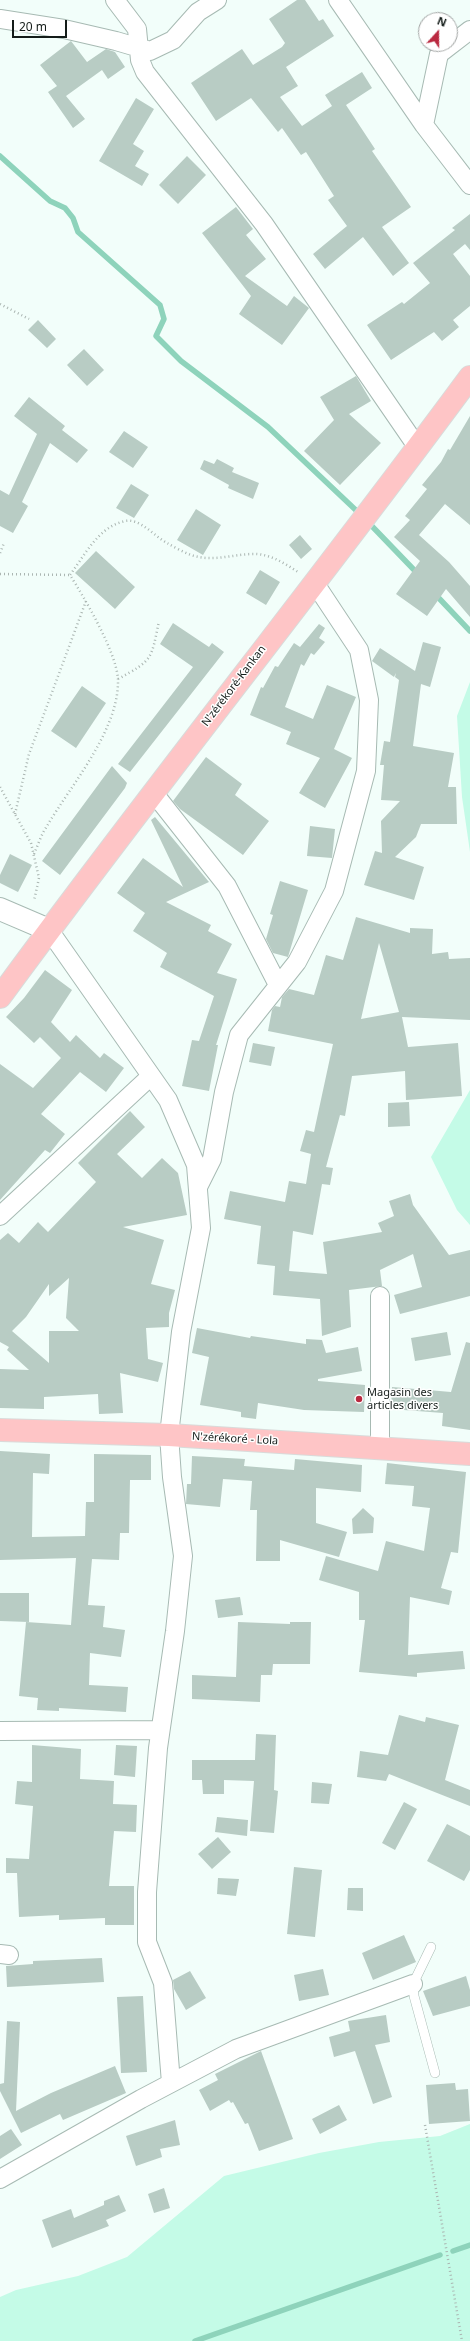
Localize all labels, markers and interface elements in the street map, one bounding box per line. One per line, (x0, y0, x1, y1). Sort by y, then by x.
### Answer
scale bar (14, 12, 69, 38)
north arrow (418, 12, 458, 52)
text: N (435, 13, 449, 30)
text: 20 m (19, 18, 47, 35)
street label: N'zérékoré-Kankan (199, 643, 269, 729)
place label: Magasin des articles divers (367, 1386, 438, 1412)
marker: Magasin des articles divers (354, 1394, 364, 1404)
street label: N'zérékoré - Lola (191, 1430, 279, 1448)

